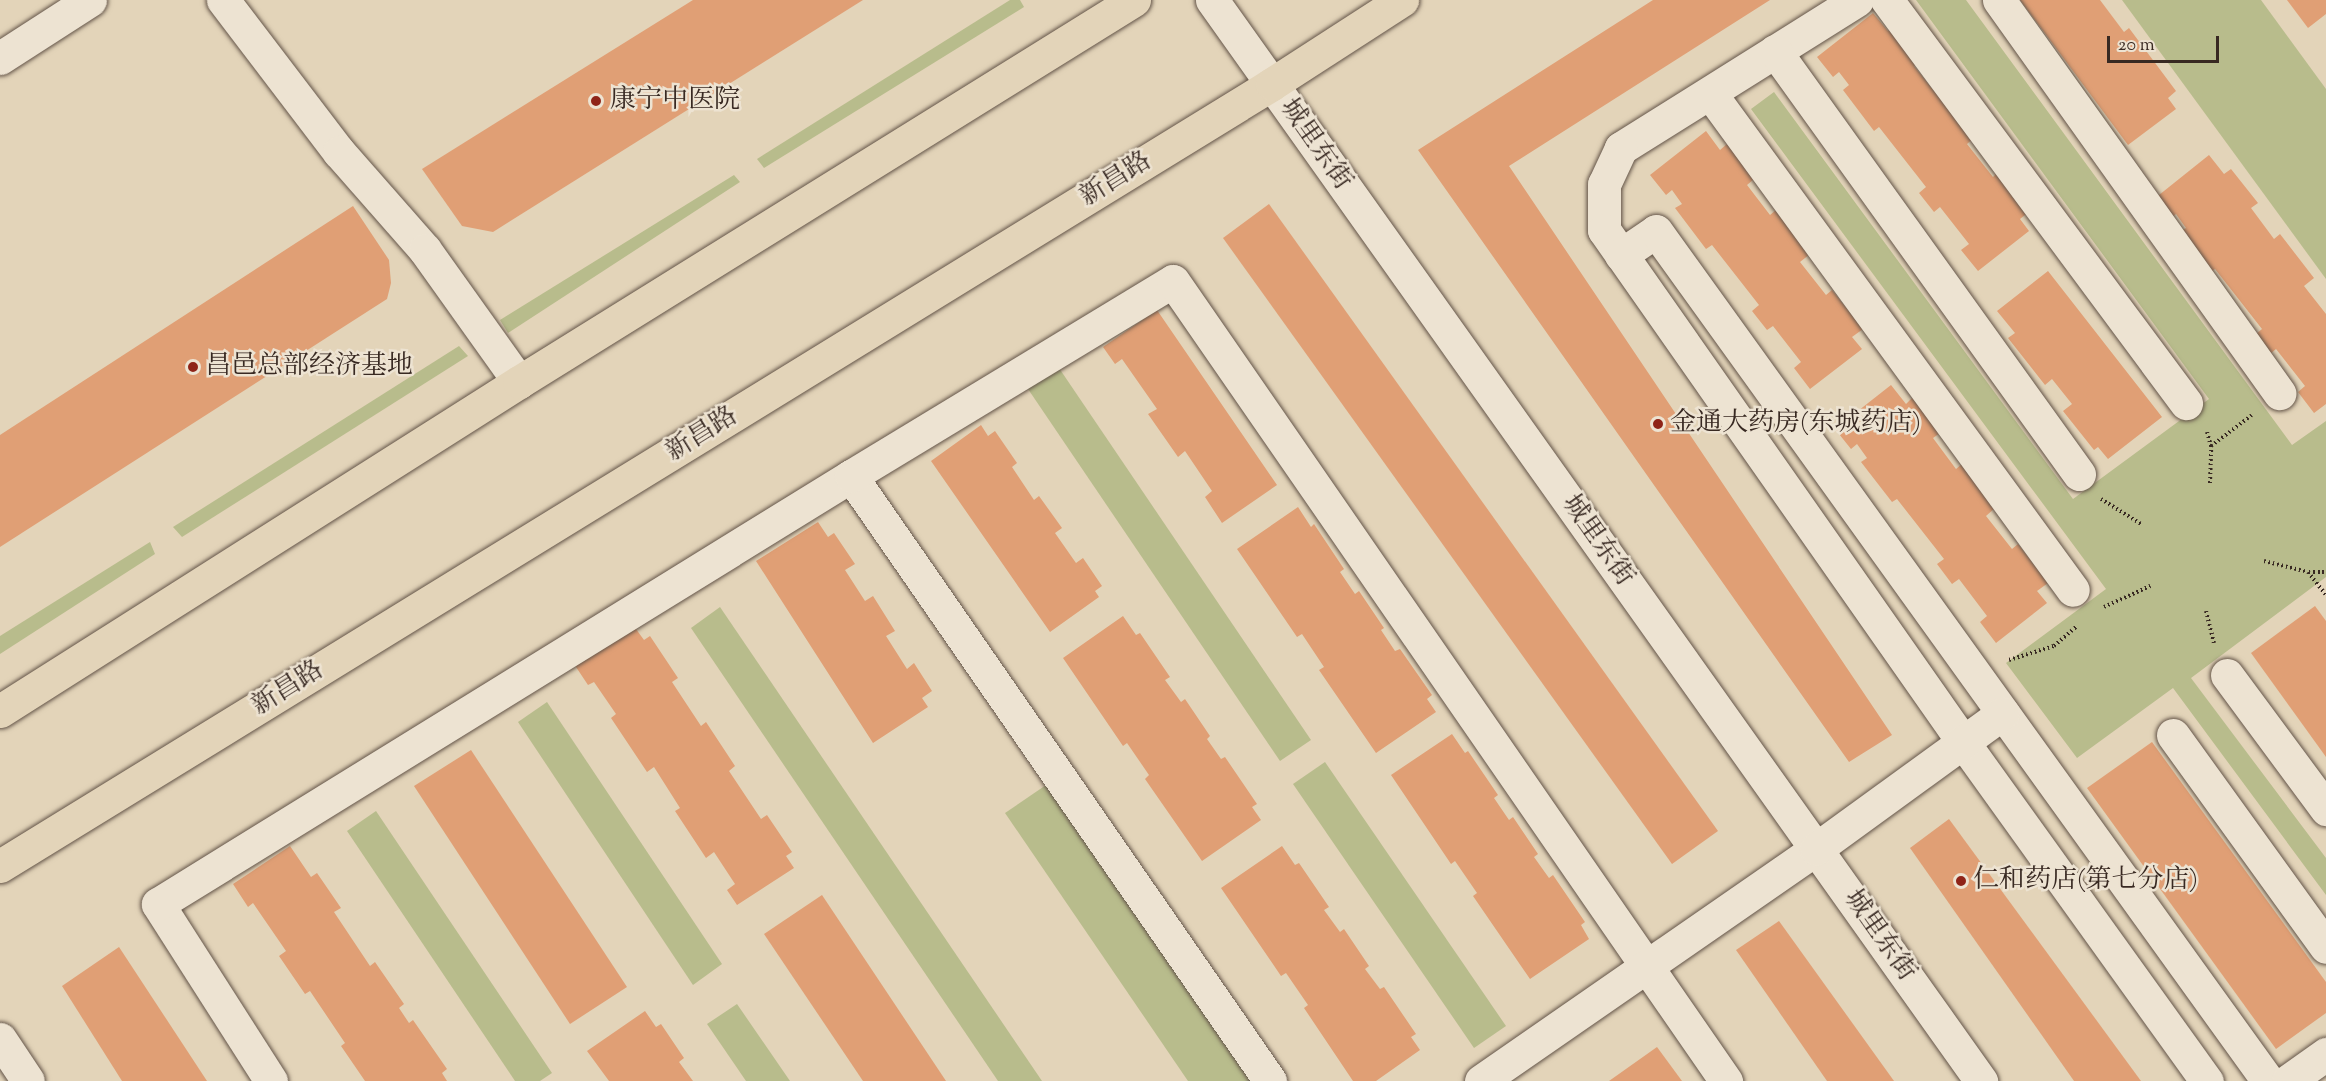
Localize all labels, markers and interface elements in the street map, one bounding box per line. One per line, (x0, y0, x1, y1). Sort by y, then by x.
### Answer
scale bar (2110, 24, 2222, 62)
text: 20 m (2118, 33, 2155, 59)
place label: 康宁中医院 (610, 85, 740, 117)
marker: 康宁中医院 (587, 92, 605, 110)
street label: 城里东街 (1272, 93, 1358, 197)
street label: 新昌路 (1075, 146, 1157, 214)
place label: 昌邑总部经济基地 (205, 351, 413, 383)
marker: 昌邑总部经济基地 (186, 360, 200, 374)
street label: 新昌路 (661, 401, 743, 469)
place label: 金通大药房(东城药店) (1670, 408, 1921, 440)
marker: 金通大药房(东城药店) (1651, 417, 1665, 431)
street label: 城里东街 (1554, 489, 1640, 593)
street label: 新昌路 (247, 655, 329, 723)
place label: 仁和药店(第七分店) (1973, 865, 2198, 897)
marker: 仁和药店(第七分店) (1954, 874, 1968, 888)
street label: 城里东街 (1836, 884, 1922, 988)

